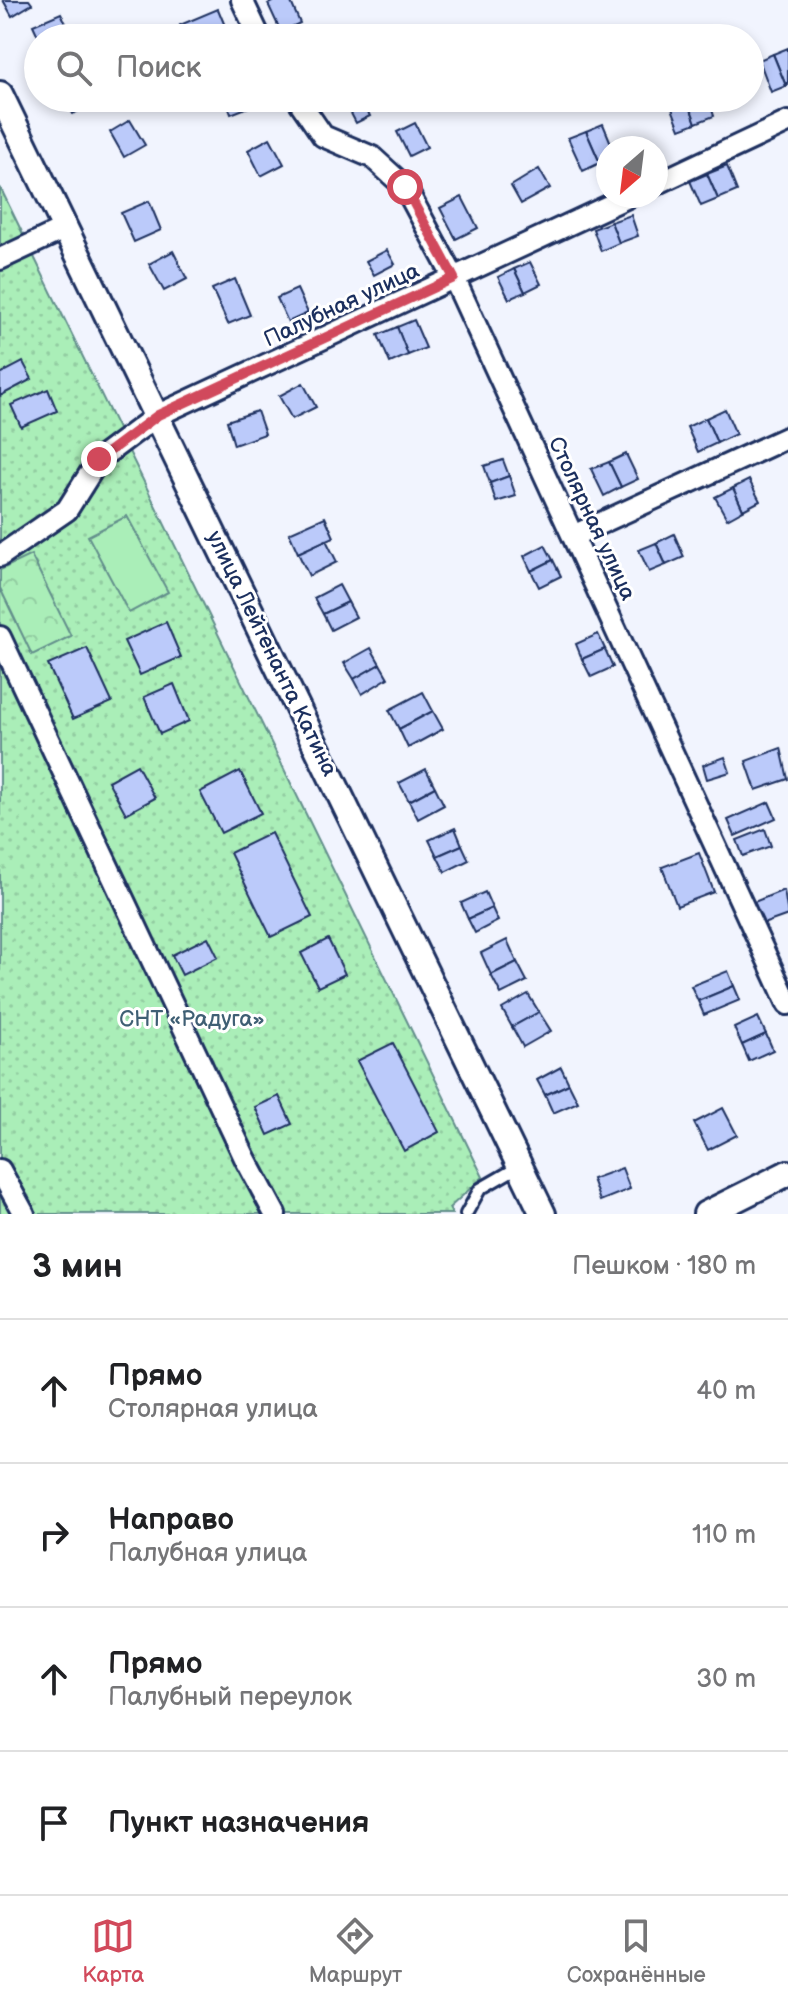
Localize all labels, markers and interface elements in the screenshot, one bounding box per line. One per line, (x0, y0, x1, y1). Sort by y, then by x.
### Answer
search box (24, 24, 764, 112)
icon: search (52, 46, 96, 90)
text: Поиск (116, 50, 202, 86)
north arrow (596, 136, 668, 208)
route start (387, 169, 423, 205)
street label: Палубная улица (260, 257, 424, 353)
street label: Столярная улица (542, 432, 641, 605)
route end (81, 441, 117, 477)
street label: улица Лейтенанта Катина (200, 526, 343, 781)
park label: СНТ «Радуга» (119, 1006, 265, 1033)
text: 3 мин (32, 1246, 123, 1287)
text: Пешком · 180 m (572, 1251, 756, 1282)
text: Прямо (108, 1358, 202, 1394)
icon: ahead (32, 1369, 76, 1413)
text: 40 m (696, 1376, 756, 1407)
text: Столярная улица (108, 1394, 318, 1425)
text: Направо (108, 1502, 234, 1538)
icon: right (32, 1513, 76, 1557)
text: 110 m (692, 1520, 756, 1551)
text: Палубная улица (108, 1538, 307, 1569)
text: Прямо (108, 1646, 202, 1682)
icon: ahead (32, 1657, 76, 1701)
text: 30 m (696, 1664, 756, 1695)
text: Палубный переулок (108, 1682, 352, 1713)
icon: arrive (32, 1801, 76, 1845)
text: Пункт назначения (108, 1805, 369, 1841)
tab: Карта (82, 1914, 144, 1989)
tab: Маршрут (309, 1914, 402, 1989)
tab: Сохранённые (567, 1914, 706, 1989)

